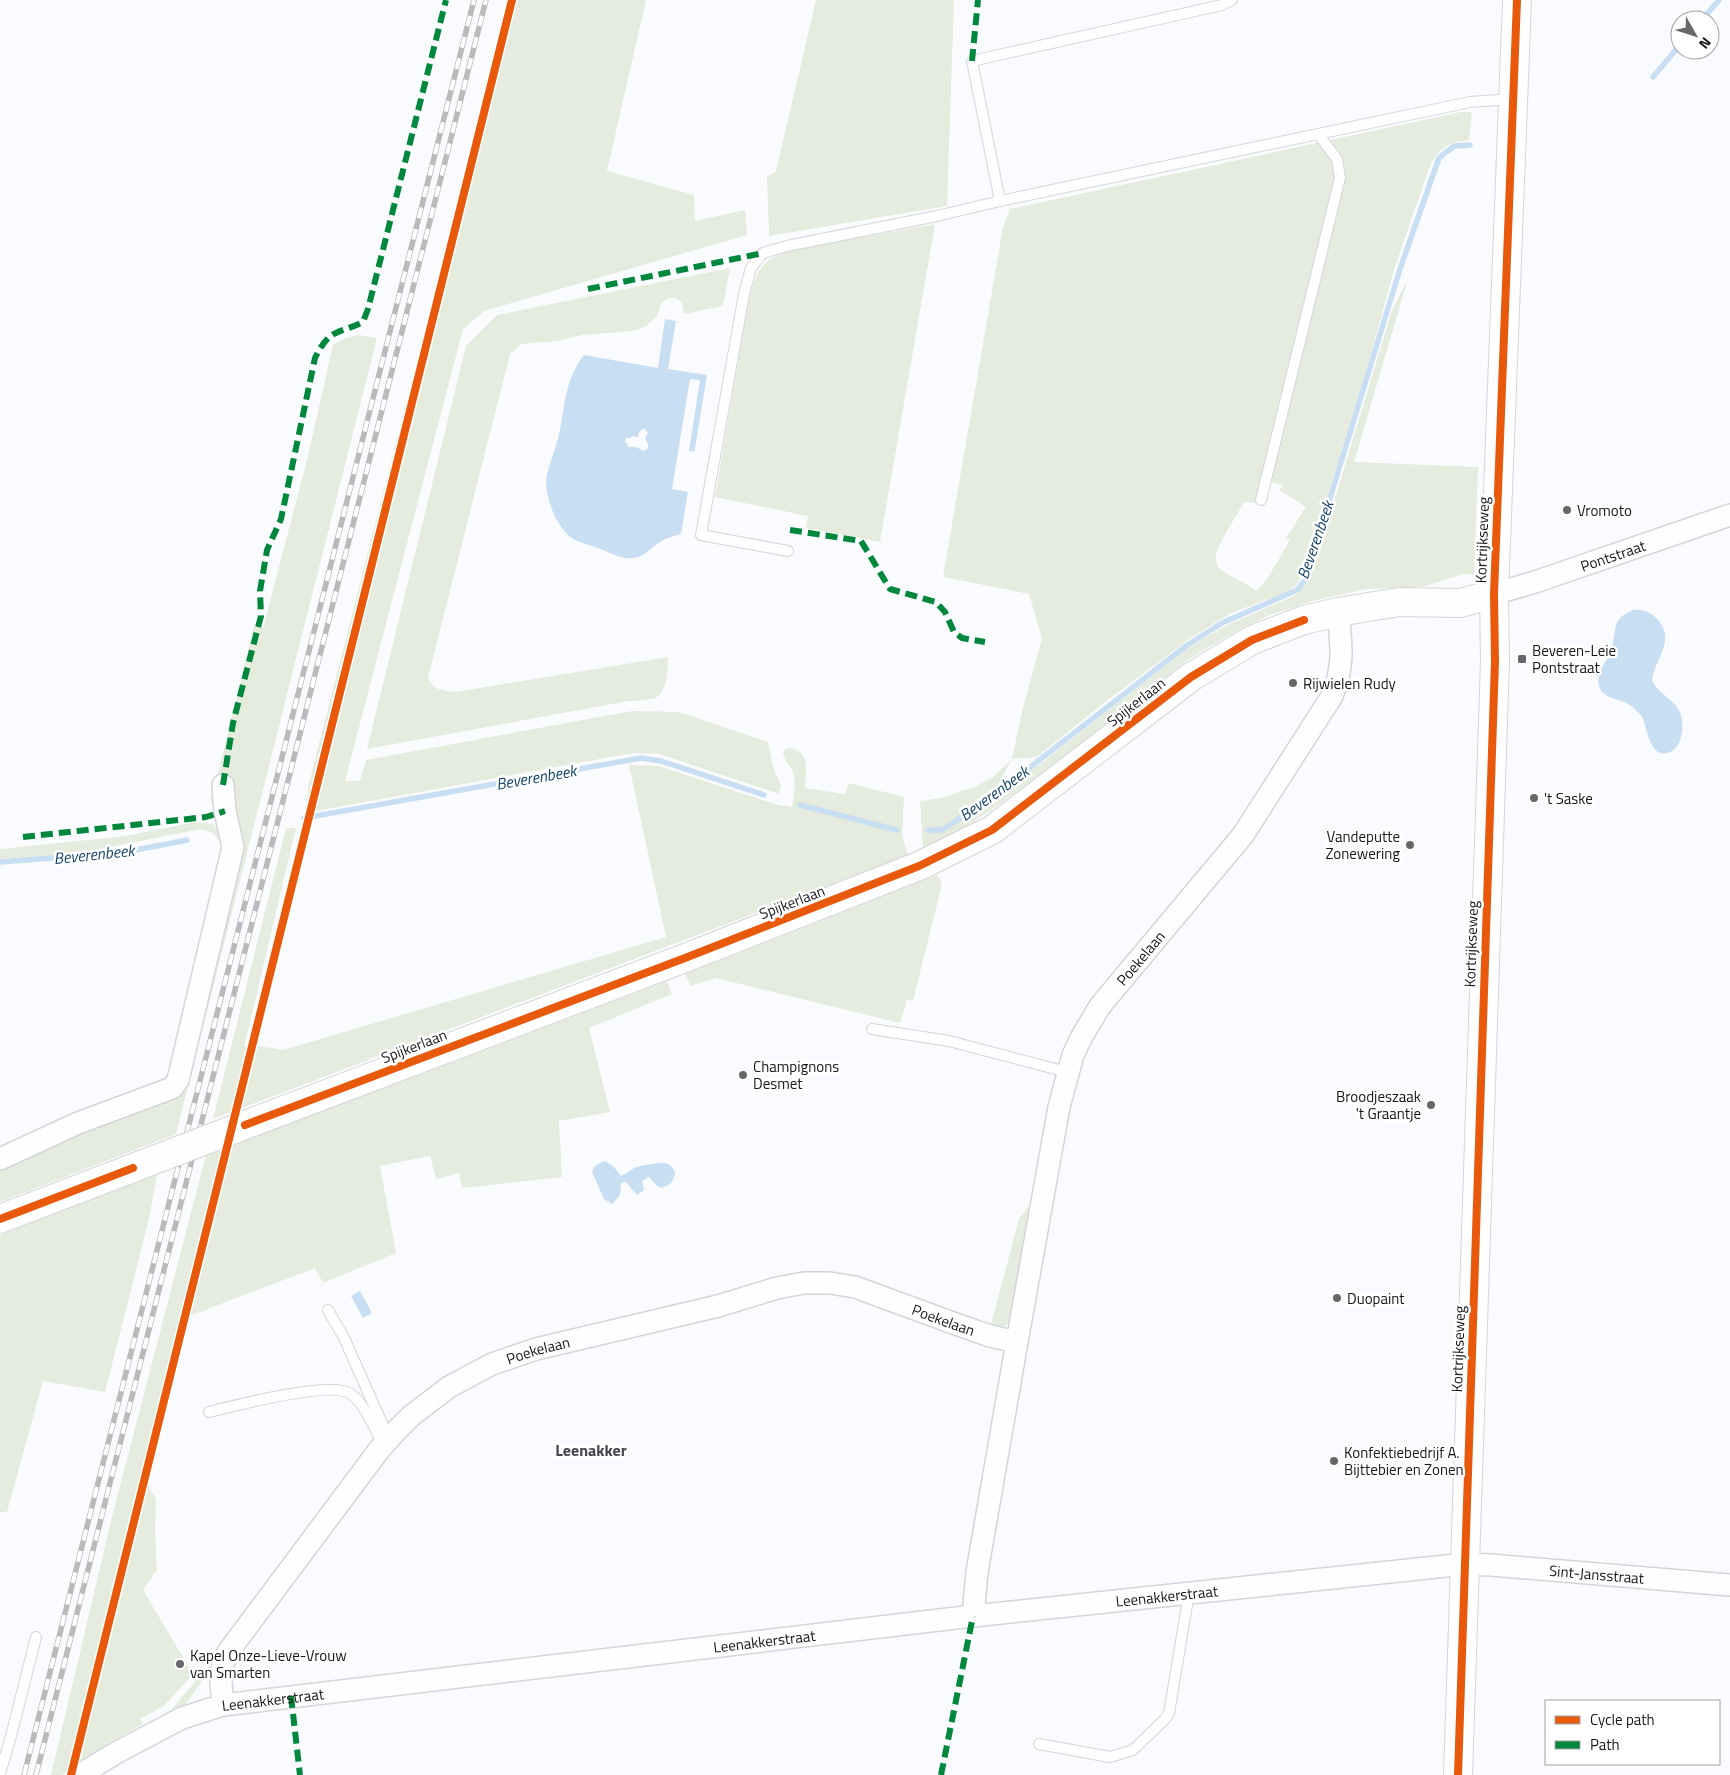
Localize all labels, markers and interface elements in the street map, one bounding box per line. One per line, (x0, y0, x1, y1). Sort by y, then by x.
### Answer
north arrow (1670, 10, 1720, 60)
text: N (1694, 33, 1717, 54)
water label: Beverenbeek (1290, 496, 1340, 582)
street label: Kortrijkseweg (1469, 496, 1495, 584)
place label: Vromoto (1577, 499, 1632, 522)
marker: Vromoto (1561, 504, 1573, 516)
street label: Pontstraat (1577, 533, 1649, 577)
place label: Beveren-Leie Pontstraat (1532, 639, 1616, 679)
marker: Beveren-Leie Pontstraat (1516, 653, 1528, 665)
street label: Spijkerlaan (1102, 672, 1170, 732)
place label: Rijwielen Rudy (1303, 672, 1396, 695)
marker: Rijwielen Rudy (1287, 677, 1299, 689)
water label: Beverenbeek (494, 758, 580, 796)
water label: Beverenbeek (954, 758, 1035, 827)
place label: 't Saske (1544, 787, 1593, 810)
marker: 't Saske (1528, 792, 1540, 804)
place label: Vandeputte Zonewering (1325, 825, 1400, 865)
water label: Beverenbeek (52, 838, 137, 870)
marker: Vandeputte Zonewering (1404, 839, 1416, 851)
street label: Spijkerlaan (756, 879, 828, 925)
street label: Kortrijkseweg (1458, 900, 1484, 988)
street label: Poekelaan (1110, 925, 1170, 990)
street label: Spijkerlaan (378, 1023, 450, 1069)
place label: Champignons Desmet (753, 1055, 839, 1095)
marker: Champignons Desmet (737, 1069, 749, 1081)
place label: Broodjeszaak 't Graantje (1336, 1085, 1421, 1125)
marker: Broodjeszaak 't Graantje (1425, 1099, 1437, 1111)
place label: Duopaint (1347, 1287, 1405, 1310)
marker: Duopaint (1331, 1292, 1343, 1304)
street label: Poekelaan (909, 1297, 978, 1341)
street label: Kortrijkseweg (1445, 1305, 1471, 1393)
street label: Poekelaan (503, 1330, 572, 1370)
district label: Leenakker (555, 1438, 627, 1462)
place label: Konfektiebedrijf A. Bijttebier en Zonen (1344, 1441, 1464, 1481)
marker: Konfektiebedrijf A. Bijttebier en Zonen (1328, 1455, 1340, 1467)
street label: Sint-Jansstraat (1548, 1558, 1646, 1589)
street label: Leenakkerstraat (1115, 1579, 1220, 1612)
street label: Leenakkerstraat (712, 1623, 817, 1658)
place label: Kapel Onze-Lieve-Vrouw van Smarten (190, 1644, 347, 1684)
marker: Kapel Onze-Lieve-Vrouw van Smarten (174, 1658, 186, 1670)
street label: Leenakkerstraat (220, 1682, 326, 1717)
legend (1545, 1700, 1720, 1765)
text: Cycle path (1590, 1708, 1655, 1731)
text: Path (1590, 1733, 1620, 1756)

